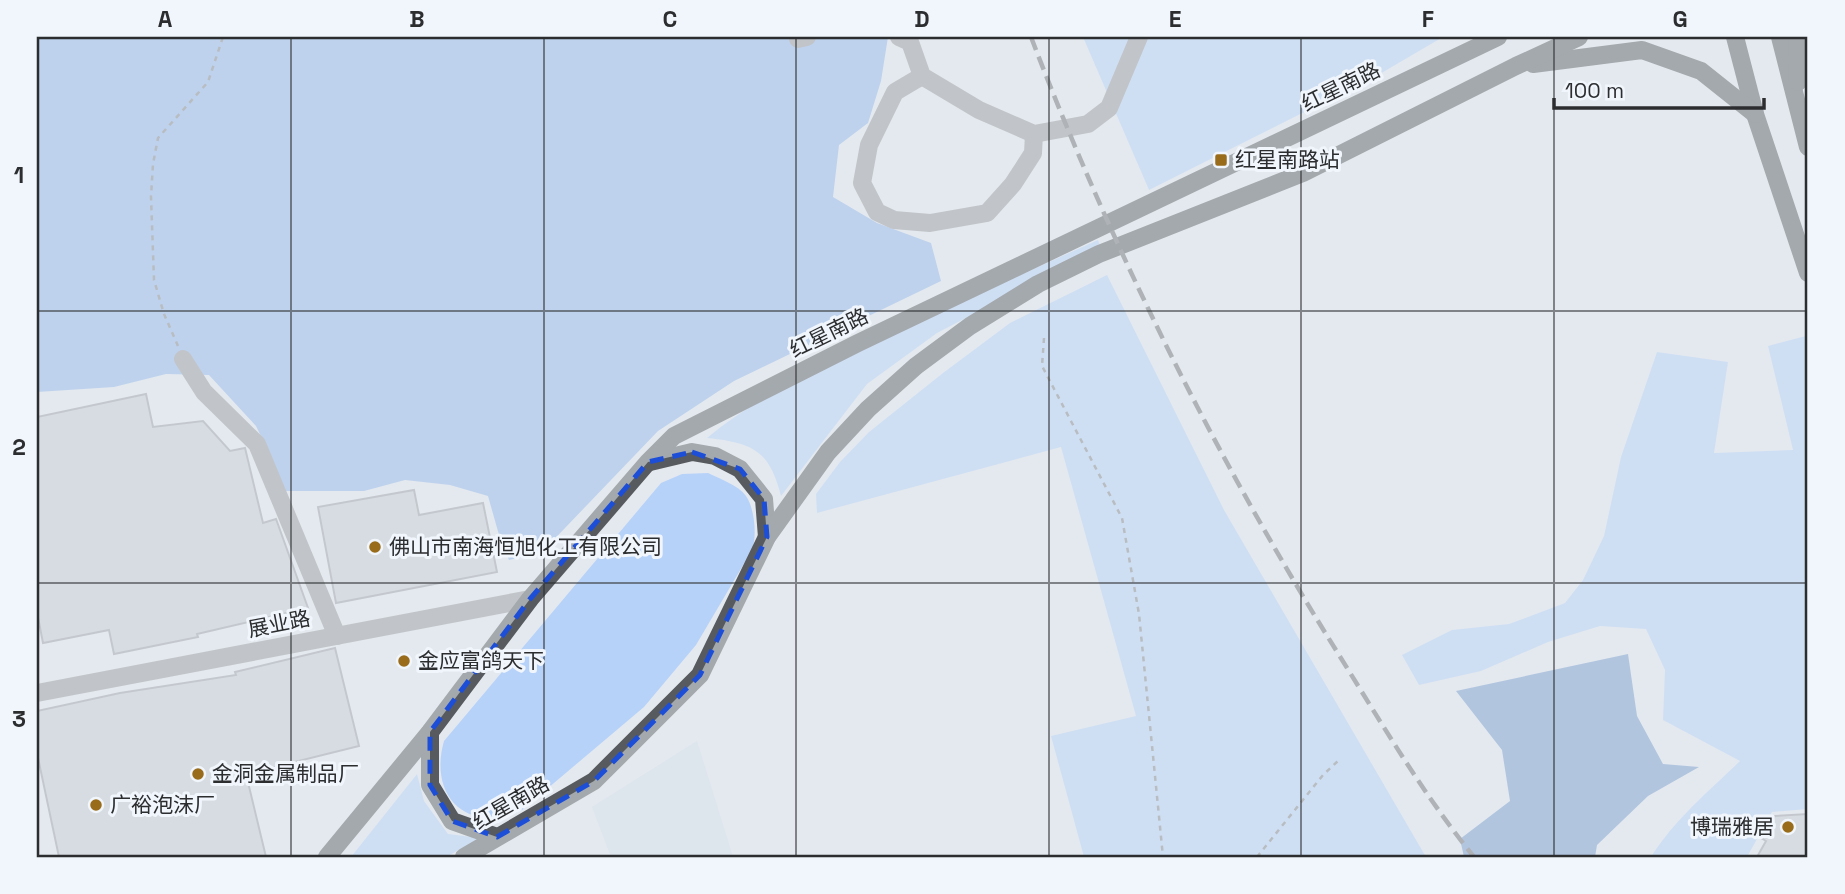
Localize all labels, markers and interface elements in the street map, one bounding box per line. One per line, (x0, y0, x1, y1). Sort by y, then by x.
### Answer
text: A (158, 4, 173, 34)
text: B (409, 4, 425, 34)
text: C (663, 4, 677, 34)
text: D (914, 4, 930, 34)
text: E (1169, 4, 1181, 34)
text: F (1422, 4, 1434, 34)
text: G (1672, 4, 1688, 34)
street label: 红星南路 (1297, 56, 1384, 117)
scale bar (1554, 66, 1764, 110)
text: 100 m (1565, 77, 1624, 104)
place label: 红星南路站 (1235, 146, 1340, 173)
marker: 红星南路站 (1213, 152, 1229, 168)
text: 1 (14, 160, 24, 190)
street label: 红星南路 (785, 302, 872, 363)
text: 2 (12, 432, 26, 462)
place label: 佛山市南海恒旭化工有限公司 (389, 533, 662, 560)
marker: 佛山市南海恒旭化工有限公司 (367, 539, 383, 555)
street label: 展业路 (245, 604, 312, 643)
place label: 金应富鸽天下 (418, 647, 544, 674)
marker: 金应富鸽天下 (396, 653, 412, 669)
text: 3 (12, 704, 26, 734)
place label: 金洞金属制品厂 (212, 760, 359, 787)
marker: 金洞金属制品厂 (190, 766, 206, 782)
street label: 红星南路 (468, 770, 554, 835)
place label: 广裕泡沫厂 (110, 791, 215, 818)
marker: 广裕泡沫厂 (88, 797, 104, 813)
place label: 博瑞雅居 (1690, 813, 1774, 840)
marker: 博瑞雅居 (1780, 819, 1796, 835)

